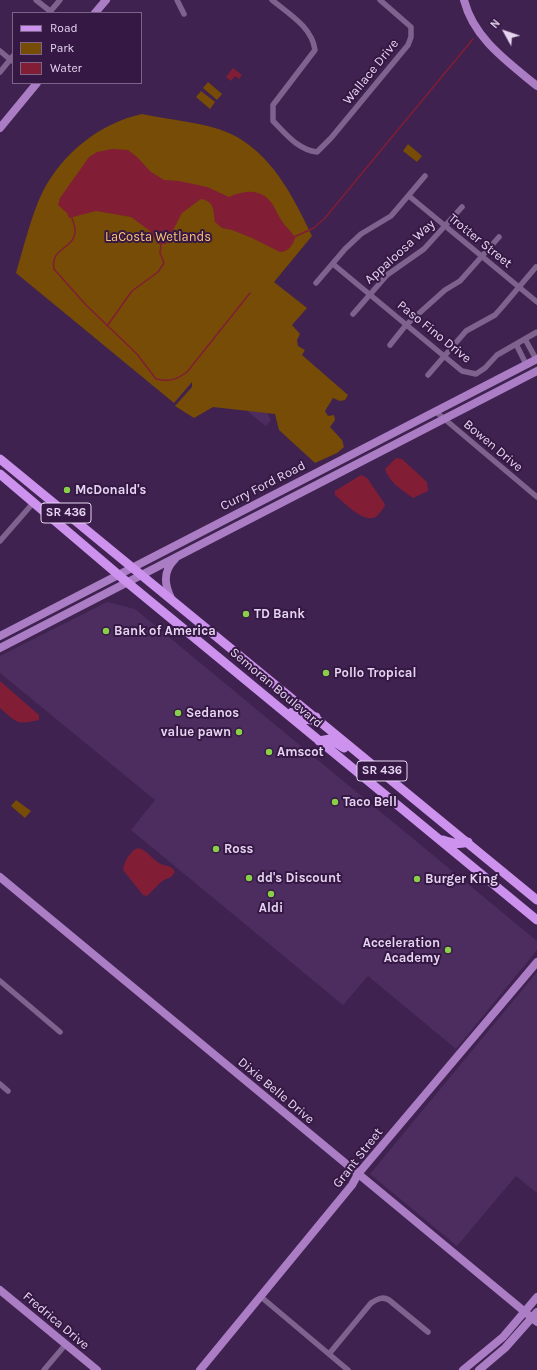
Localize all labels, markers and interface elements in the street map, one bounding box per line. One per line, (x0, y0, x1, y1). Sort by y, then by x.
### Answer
legend (12, 12, 142, 84)
north arrow (485, 12, 525, 52)
text: N (488, 17, 503, 31)
text: Road (50, 21, 78, 35)
street label: Wallace Drive (340, 36, 402, 108)
text: Park (50, 41, 74, 55)
text: Water (50, 61, 82, 75)
street label: Trotter Street (445, 211, 515, 271)
street label: Appaloosa Way (362, 216, 438, 288)
park label: LaCosta Wetlands (105, 229, 211, 245)
street label: Paso Fino Drive (394, 297, 474, 367)
street label: Bowen Drive (460, 417, 526, 475)
street label: Curry Ford Road (218, 458, 308, 514)
place label: McDonald's (75, 482, 146, 498)
marker: McDonald's (62, 485, 72, 495)
road number: SR 436 (41, 503, 91, 523)
place label: TD Bank (254, 606, 305, 622)
marker: TD Bank (241, 609, 251, 619)
place label: Bank of America (114, 623, 216, 639)
marker: Bank of America (101, 626, 111, 636)
street label: Semoran Boulevard (227, 645, 325, 731)
place label: Pollo Tropical (334, 665, 416, 681)
marker: Pollo Tropical (321, 668, 331, 678)
place label: Sedanos (186, 705, 239, 721)
marker: Sedanos (173, 708, 183, 718)
place label: value pawn (161, 724, 231, 740)
marker: value pawn (234, 727, 244, 737)
place label: Amscot (277, 744, 324, 760)
marker: Amscot (264, 747, 274, 757)
road number: SR 436 (357, 761, 407, 781)
place label: Taco Bell (343, 794, 397, 810)
marker: Taco Bell (330, 797, 340, 807)
place label: Ross (224, 841, 253, 857)
marker: Ross (211, 844, 221, 854)
place label: dd's Discount (257, 870, 341, 886)
place label: Burger King (425, 871, 498, 887)
marker: dd's Discount (244, 873, 254, 883)
marker: Burger King (412, 874, 422, 884)
marker: Aldi (266, 889, 276, 899)
place label: Aldi (259, 900, 283, 916)
place label: Acceleration Academy (363, 935, 440, 966)
marker: Acceleration Academy (443, 945, 453, 955)
street label: Dixie Belle Drive (235, 1055, 317, 1127)
street label: Grant Street (330, 1125, 386, 1191)
street label: Fredrica Drive (20, 1289, 92, 1353)

